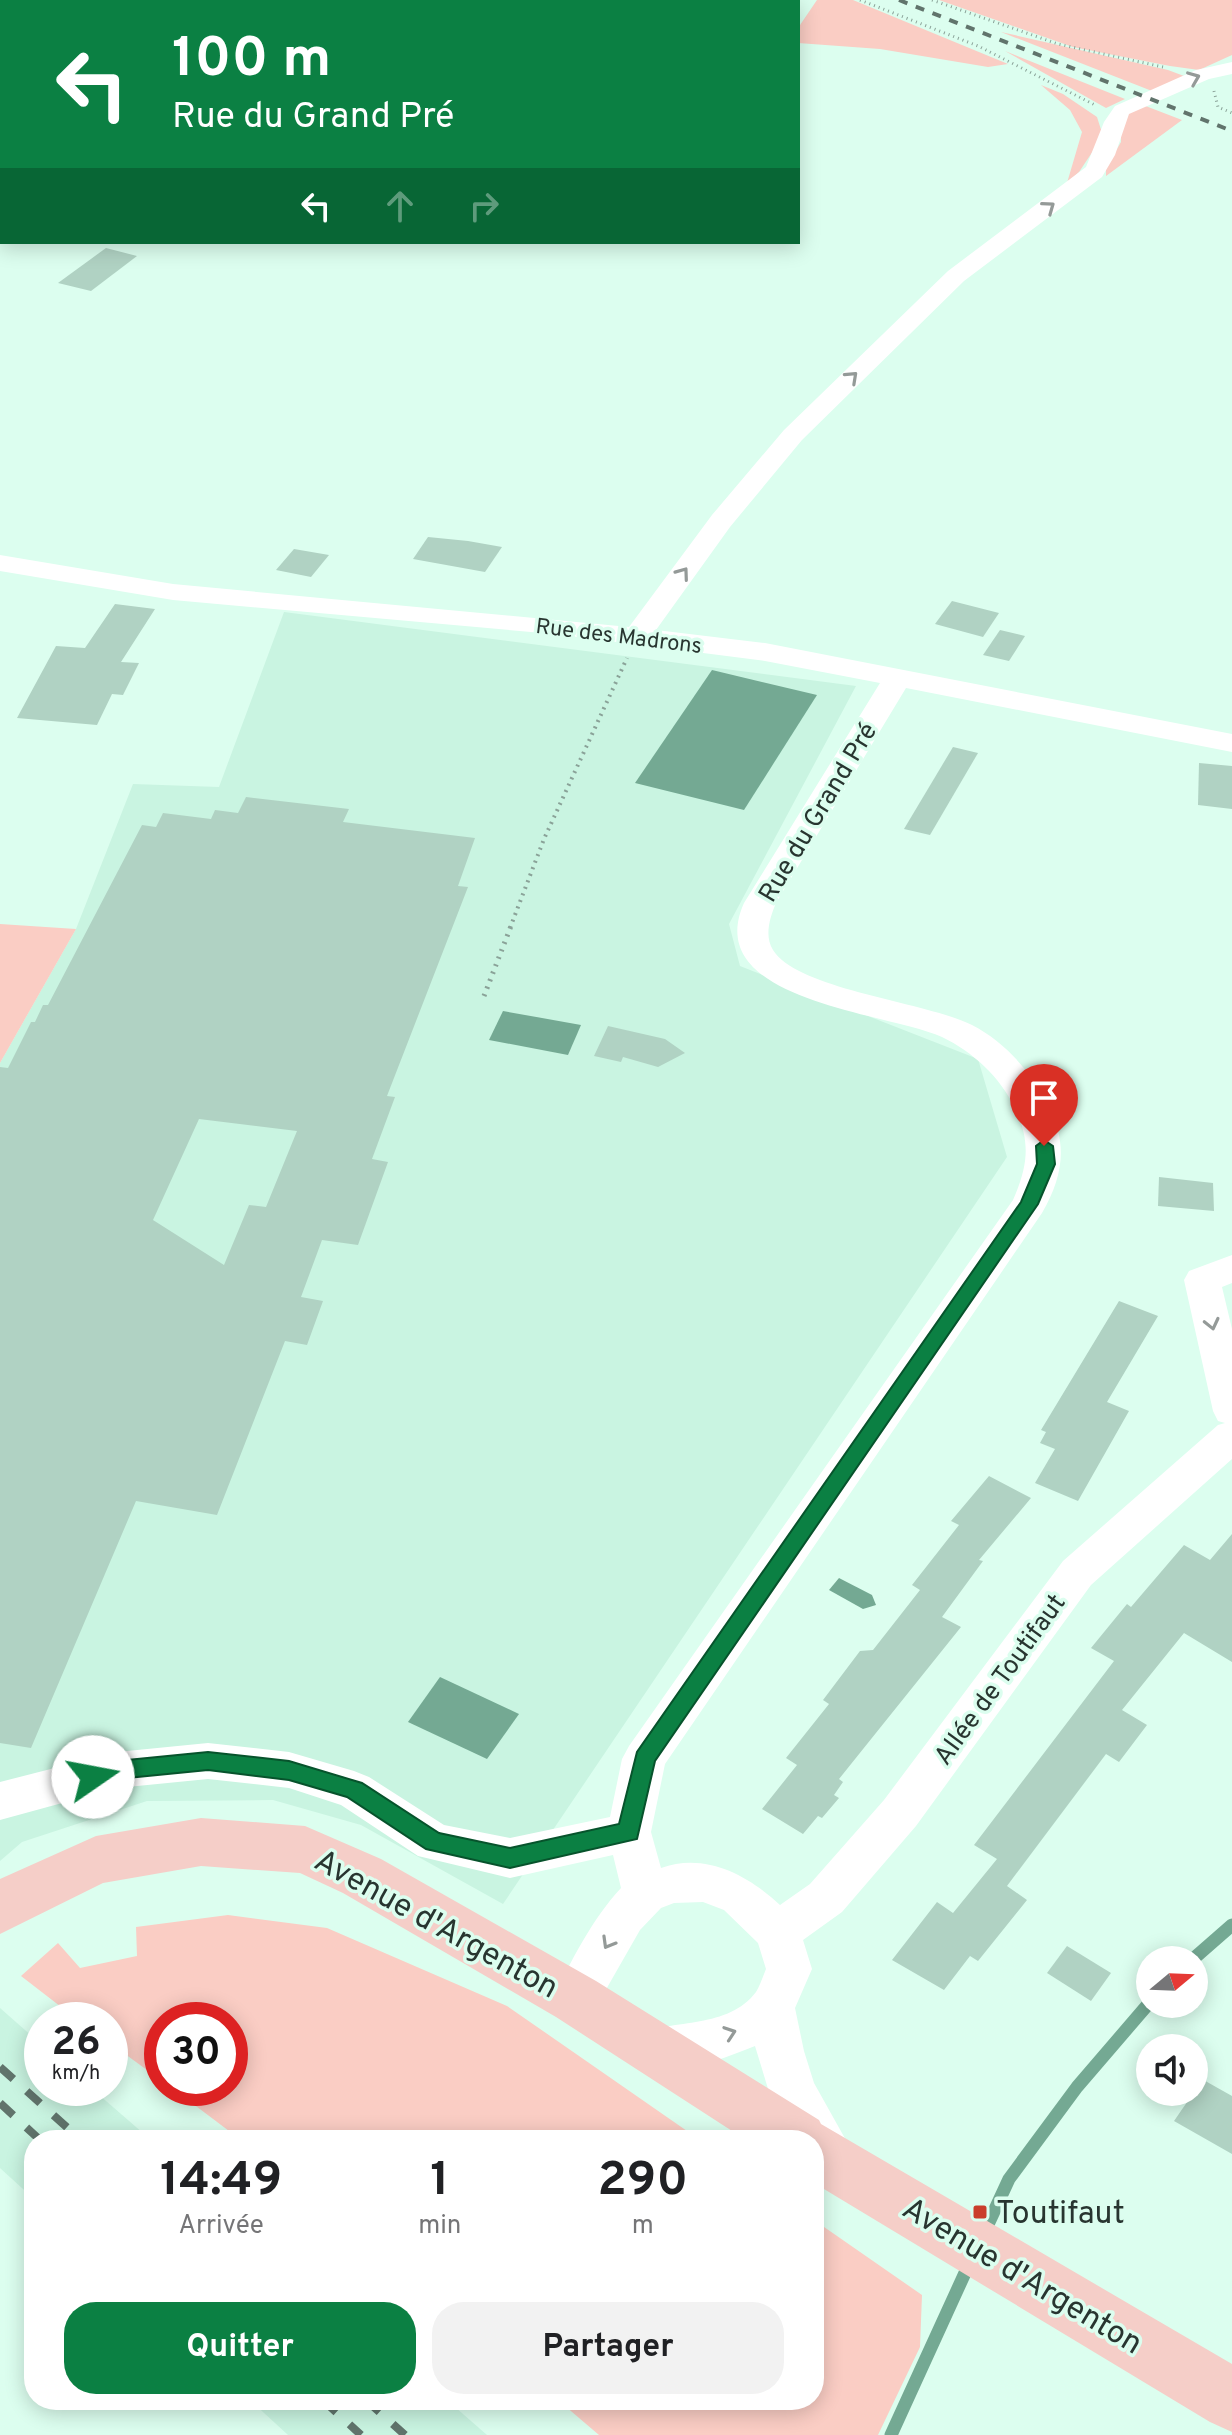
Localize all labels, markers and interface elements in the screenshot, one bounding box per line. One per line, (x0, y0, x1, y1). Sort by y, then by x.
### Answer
text: 100 m (172, 26, 331, 96)
icon: left (40, 32, 144, 136)
one-way arrow (1186, 71, 1200, 88)
text: Rue du Grand Pré (172, 95, 454, 141)
icon: left (294, 184, 338, 228)
icon: ahead (378, 184, 422, 228)
icon: right (462, 184, 506, 228)
one-way arrow (1040, 203, 1055, 217)
one-way arrow (843, 372, 858, 386)
one-way arrow (673, 567, 688, 582)
street label: Rue des Madrons (534, 614, 703, 661)
street label: Rue du Grand Pré (752, 717, 886, 909)
pin (1010, 1064, 1078, 1146)
icon: arrive (1022, 1076, 1066, 1120)
one-way arrow (1203, 1317, 1220, 1331)
street label: Allée de Toutifaut (928, 1588, 1074, 1773)
position arrow (51, 1735, 135, 1819)
street label: Avenue d'Argenton (306, 1842, 565, 2009)
one-way arrow (602, 1934, 618, 1949)
north arrow (1136, 1946, 1208, 2018)
map controls (1136, 1946, 1208, 2106)
speed limit sign: 30 (144, 2002, 248, 2106)
text: 26 (51, 2019, 101, 2069)
one-way arrow (722, 2027, 736, 2043)
button: sound (1136, 2034, 1208, 2106)
text: km/h (52, 2061, 100, 2087)
text: 14:49 (160, 2152, 282, 2212)
text: 1 (430, 2152, 449, 2212)
text: 290 (597, 2152, 688, 2212)
street label: Avenue d'Argenton (894, 2190, 1149, 2365)
place label: Toutifaut (996, 2195, 1125, 2235)
marker: Toutifaut (971, 2203, 989, 2221)
text: Arrivée (178, 2210, 264, 2243)
text: min (418, 2210, 461, 2243)
text: m (632, 2210, 654, 2243)
button: Quitter (64, 2302, 416, 2394)
button: Partager (432, 2302, 784, 2394)

